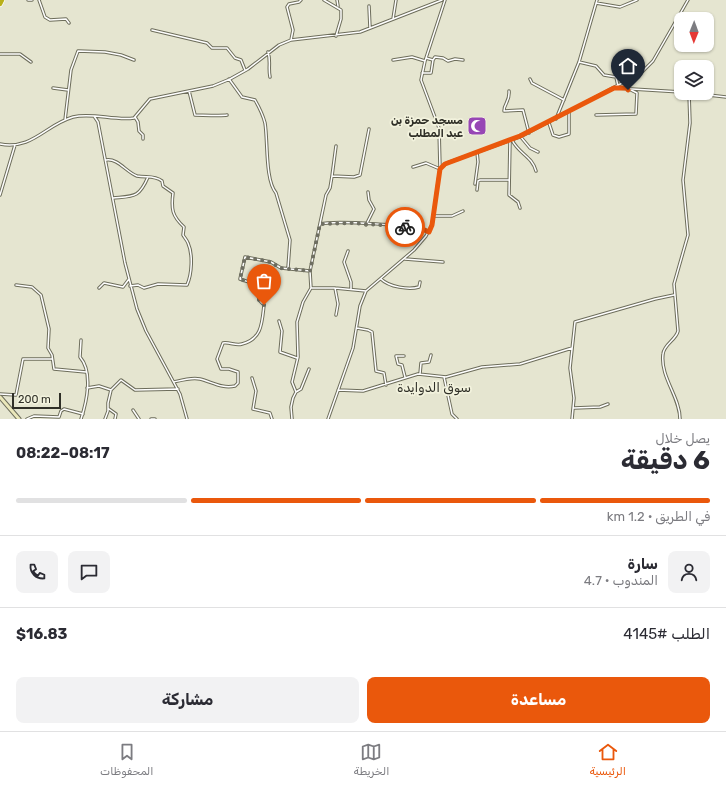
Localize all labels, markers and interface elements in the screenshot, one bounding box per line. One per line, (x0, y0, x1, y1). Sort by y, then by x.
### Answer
north arrow (674, 12, 714, 52)
map controls (674, 12, 714, 100)
pin (611, 49, 645, 90)
icon: home (617, 55, 639, 77)
button: layers (674, 60, 714, 100)
place label: مسجد حمزة بن عبد المطلب (391, 114, 463, 140)
mosque icon: مسجد حمزة بن عبد المطلب (466, 115, 488, 137)
courier (385, 207, 425, 247)
icon: bike (394, 216, 416, 238)
pin (247, 264, 281, 305)
icon: bag (253, 270, 275, 292)
district label: سوق الدوايدة (397, 380, 471, 396)
scale bar (12, 391, 61, 410)
text: 200 m (18, 393, 51, 406)
text: يصل خلال (656, 431, 710, 446)
text: 08:17–08:22 (16, 444, 110, 462)
text: 6 دقيقة (621, 445, 710, 476)
text: في الطريق · 1.2 km (607, 509, 710, 524)
button: phone (16, 551, 58, 593)
button: chat (68, 551, 110, 593)
button: person (668, 551, 710, 593)
text: سارة (628, 555, 658, 573)
text: المندوب · 4.7 (584, 573, 658, 588)
text: $16.83 (16, 625, 67, 643)
text: الطلب #4145 (623, 625, 710, 643)
button: مشاركة (16, 677, 359, 723)
button: مساعدة (367, 677, 710, 723)
tab: المحفوظات (100, 741, 154, 778)
tab: الخريطة (354, 741, 389, 778)
tab: الرئيسية (589, 741, 626, 778)

